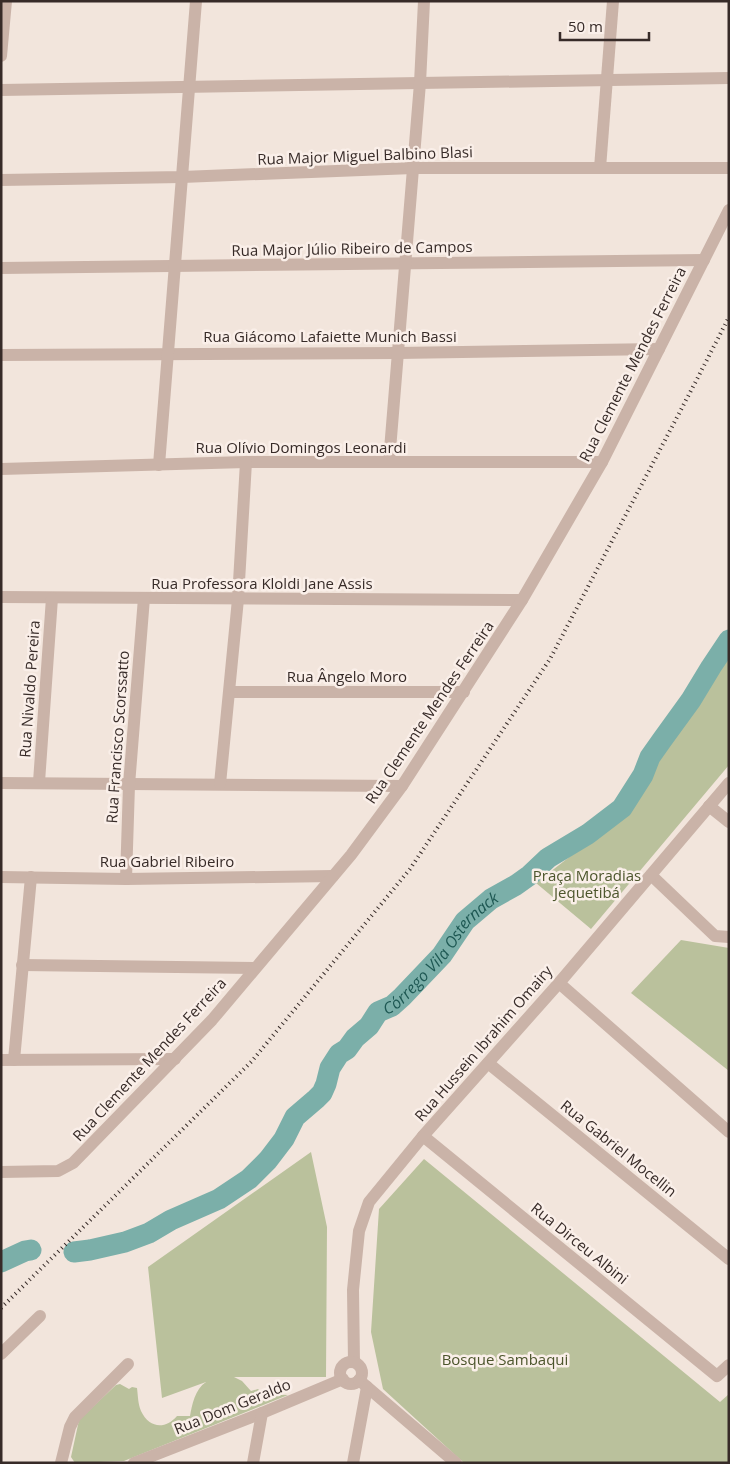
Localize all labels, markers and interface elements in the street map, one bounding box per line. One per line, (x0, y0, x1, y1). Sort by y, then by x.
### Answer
scale bar (560, 10, 649, 42)
text: 50 m (568, 16, 603, 36)
street label: Rua Major Miguel Balbino Blasi (257, 141, 473, 169)
street label: Rua Major Júlio Ribeiro de Campos (231, 236, 473, 260)
street label: Rua Clemente Mendes Ferreira (574, 263, 690, 465)
street label: Rua Giácomo Lafaiette Munich Bassi (203, 326, 457, 346)
street label: Rua Olívio Domingos Leonardi (195, 437, 407, 457)
street label: Rua Professora Kloldi Jane Assis (151, 573, 373, 593)
street label: Rua Clemente Mendes Ferreira (360, 617, 498, 807)
street label: Rua Nivaldo Pereira (14, 620, 44, 758)
street label: Rua Francisco Scorssatto (101, 650, 133, 824)
street label: Rua Ângelo Moro (287, 666, 407, 686)
street label: Rua Gabriel Ribeiro (100, 851, 234, 871)
park label: Praça Moradias Jequetibá (533, 865, 641, 902)
water label: Córrego Vila Osternack (379, 886, 503, 1020)
street label: Rua Hussein Ibrahim Omairy (410, 960, 557, 1125)
street label: Rua Clemente Mendes Ferreira (68, 973, 230, 1145)
street label: Rua Gabriel Mocellin (557, 1095, 681, 1201)
street label: Rua Dirceu Albini (527, 1198, 633, 1288)
park label: Bosque Sambaqui (442, 1349, 568, 1369)
street label: Rua Dom Geraldo (171, 1373, 293, 1439)

